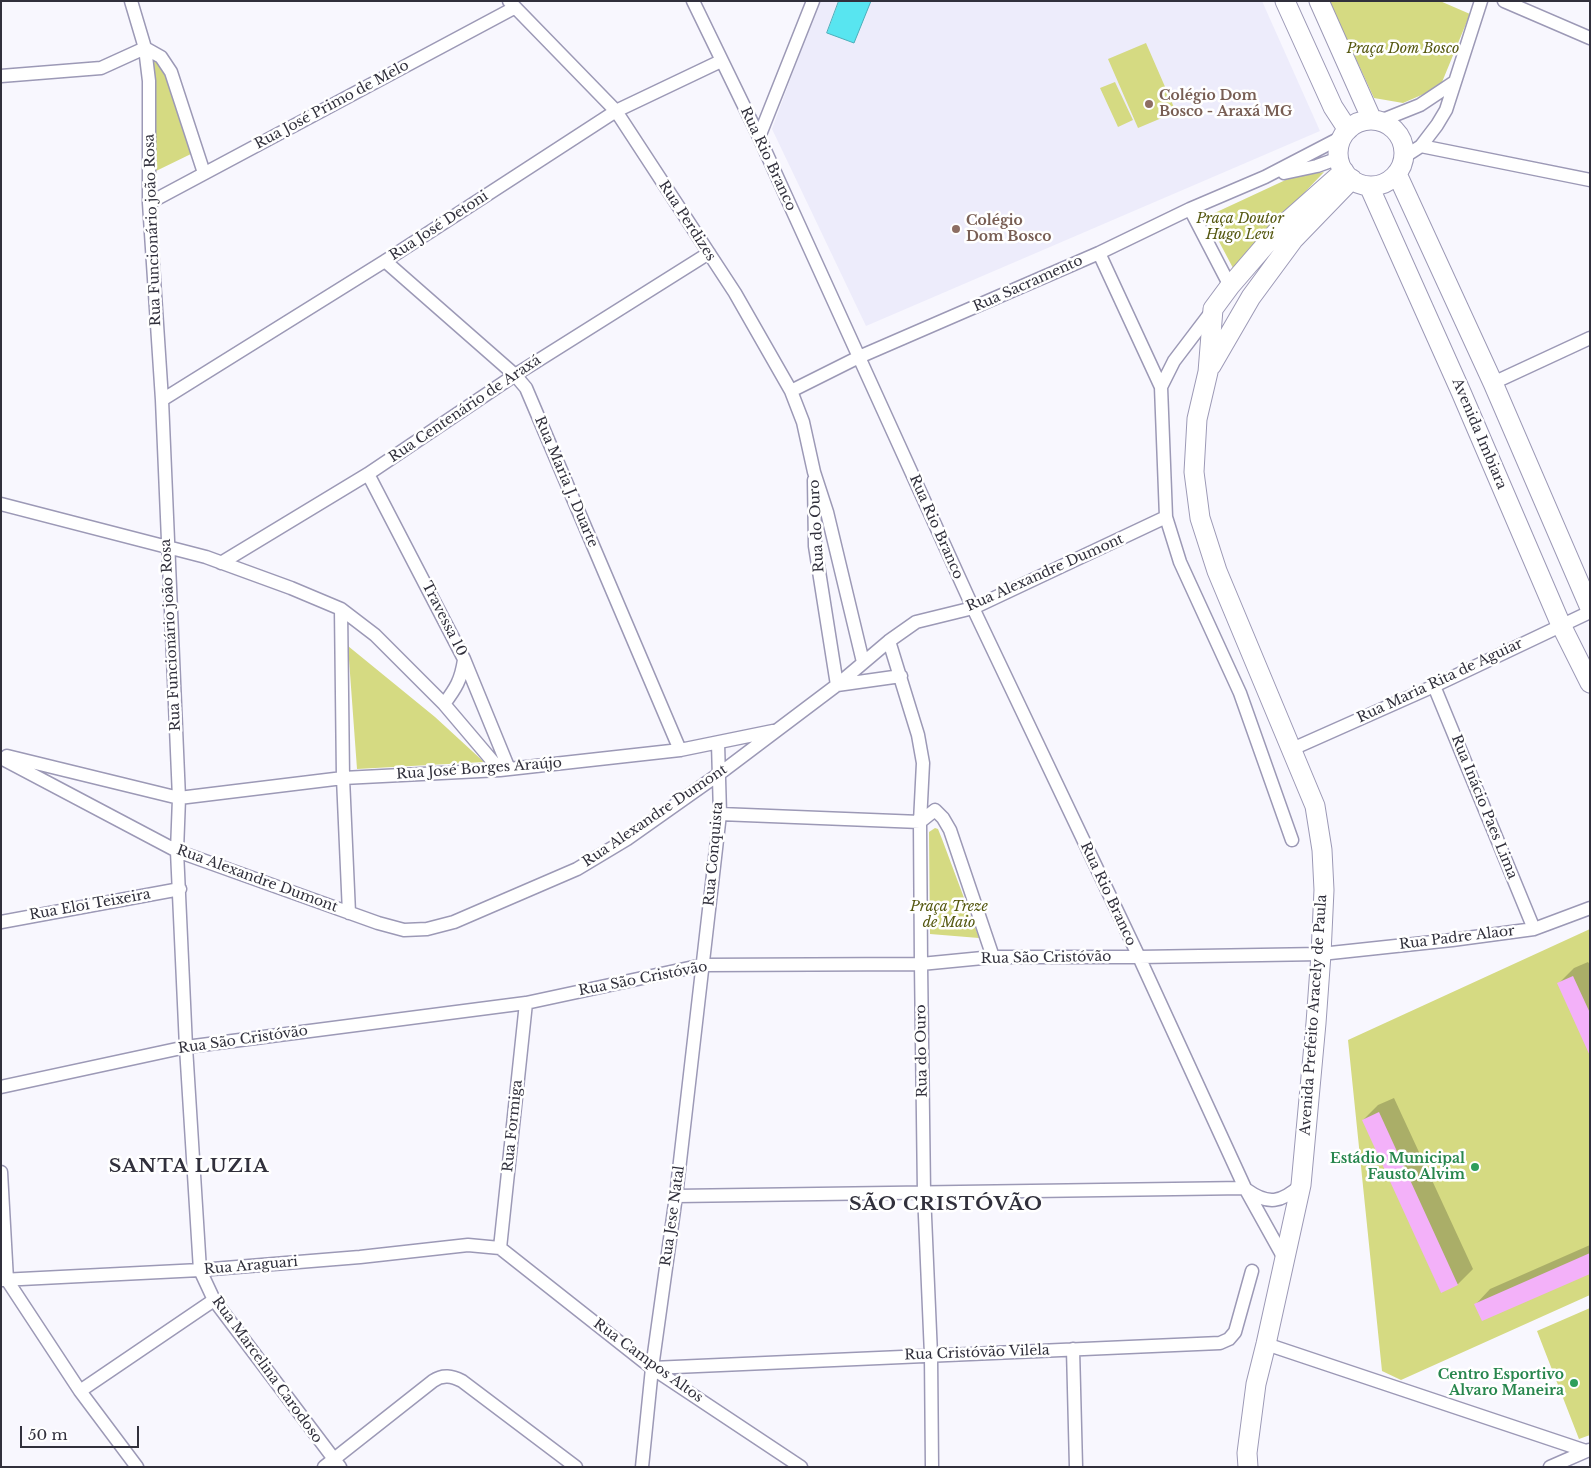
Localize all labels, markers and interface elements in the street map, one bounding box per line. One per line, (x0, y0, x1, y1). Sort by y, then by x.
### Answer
park label: Praça Dom Bosco (1347, 41, 1459, 57)
street label: Rua José Primo de Melo (252, 57, 412, 153)
place label: Colégio Dom Bosco - Araxá MG (1159, 88, 1292, 120)
marker: Colégio Dom Bosco - Araxá MG (1143, 98, 1155, 110)
street label: Rua Rio Branco (737, 104, 799, 214)
street label: Rua Funcionário joão Rosa (141, 133, 165, 327)
street label: Rua Perdizes (655, 178, 719, 264)
street label: Rua José Detoni (387, 188, 491, 264)
park label: Praça Doutor Hugo Levi (1196, 211, 1284, 243)
place label: Colégio Dom Bosco (966, 213, 1051, 246)
marker: Colégio Dom Bosco (950, 223, 962, 235)
street label: Rua Sacramento (971, 252, 1085, 316)
street label: Rua Centenário de Araxá (386, 352, 544, 466)
street label: Avenida Imbiara (1448, 376, 1510, 492)
street label: Rua Maria J. Duarte (531, 414, 601, 550)
street label: Rua Rio Branco (905, 472, 967, 582)
street label: Rua do Ouro (806, 479, 828, 573)
street label: Rua Alexandre Dumont (964, 531, 1126, 615)
street label: Rua Funcionário joão Rosa (158, 538, 184, 732)
street label: Travessa 10 (418, 579, 470, 659)
street label: Rua Maria Rita de Aguiar (1355, 635, 1525, 727)
street label: Rua Inácio Paes Lima (1447, 732, 1521, 882)
street label: Rua José Borges Araújo (396, 755, 562, 783)
street label: Rua Alexandre Dumont (580, 761, 730, 871)
street label: Rua Conquista (701, 801, 727, 907)
street label: Rua Rio Branco (1077, 839, 1139, 949)
street label: Rua Alexandre Dumont (174, 842, 340, 916)
street label: Rua Eloi Teixeira (28, 886, 152, 924)
street label: Avenida Prefeito Aracely de Paula (1297, 894, 1331, 1136)
park label: Praça Treze de Maio (910, 899, 988, 932)
street label: Rua Padre Alaor (1398, 923, 1516, 953)
street label: Rua São Cristóvão (981, 948, 1111, 968)
street label: Rua São Cristóvão (577, 958, 709, 1000)
street label: Rua do Ouro (913, 1004, 931, 1098)
street label: Rua São Cristóvão (177, 1023, 309, 1057)
street label: Rua Formiga (500, 1079, 526, 1173)
place label: Estádio Municipal Fausto Alvim (1330, 1151, 1465, 1184)
district label: SANTA LUZIA (107, 1156, 271, 1178)
marker: Estádio Municipal Fausto Alvim (1469, 1161, 1481, 1173)
street label: Rua Jese Natal (658, 1165, 688, 1267)
district label: SÃO CRISTÓVÃO (847, 1194, 1045, 1216)
street label: Rua Araguari (203, 1254, 299, 1278)
street label: Rua Marcelina Carodoso (208, 1294, 326, 1446)
street label: Rua Campos Altos (590, 1316, 706, 1406)
street label: Rua Cristóvão Vilela (904, 1342, 1050, 1364)
place label: Centro Esportivo Alvaro Maneira (1438, 1367, 1564, 1400)
marker: Centro Esportivo Alvaro Maneira (1568, 1377, 1580, 1389)
scale bar (22, 1416, 141, 1448)
text: 50 m (28, 1425, 68, 1444)

